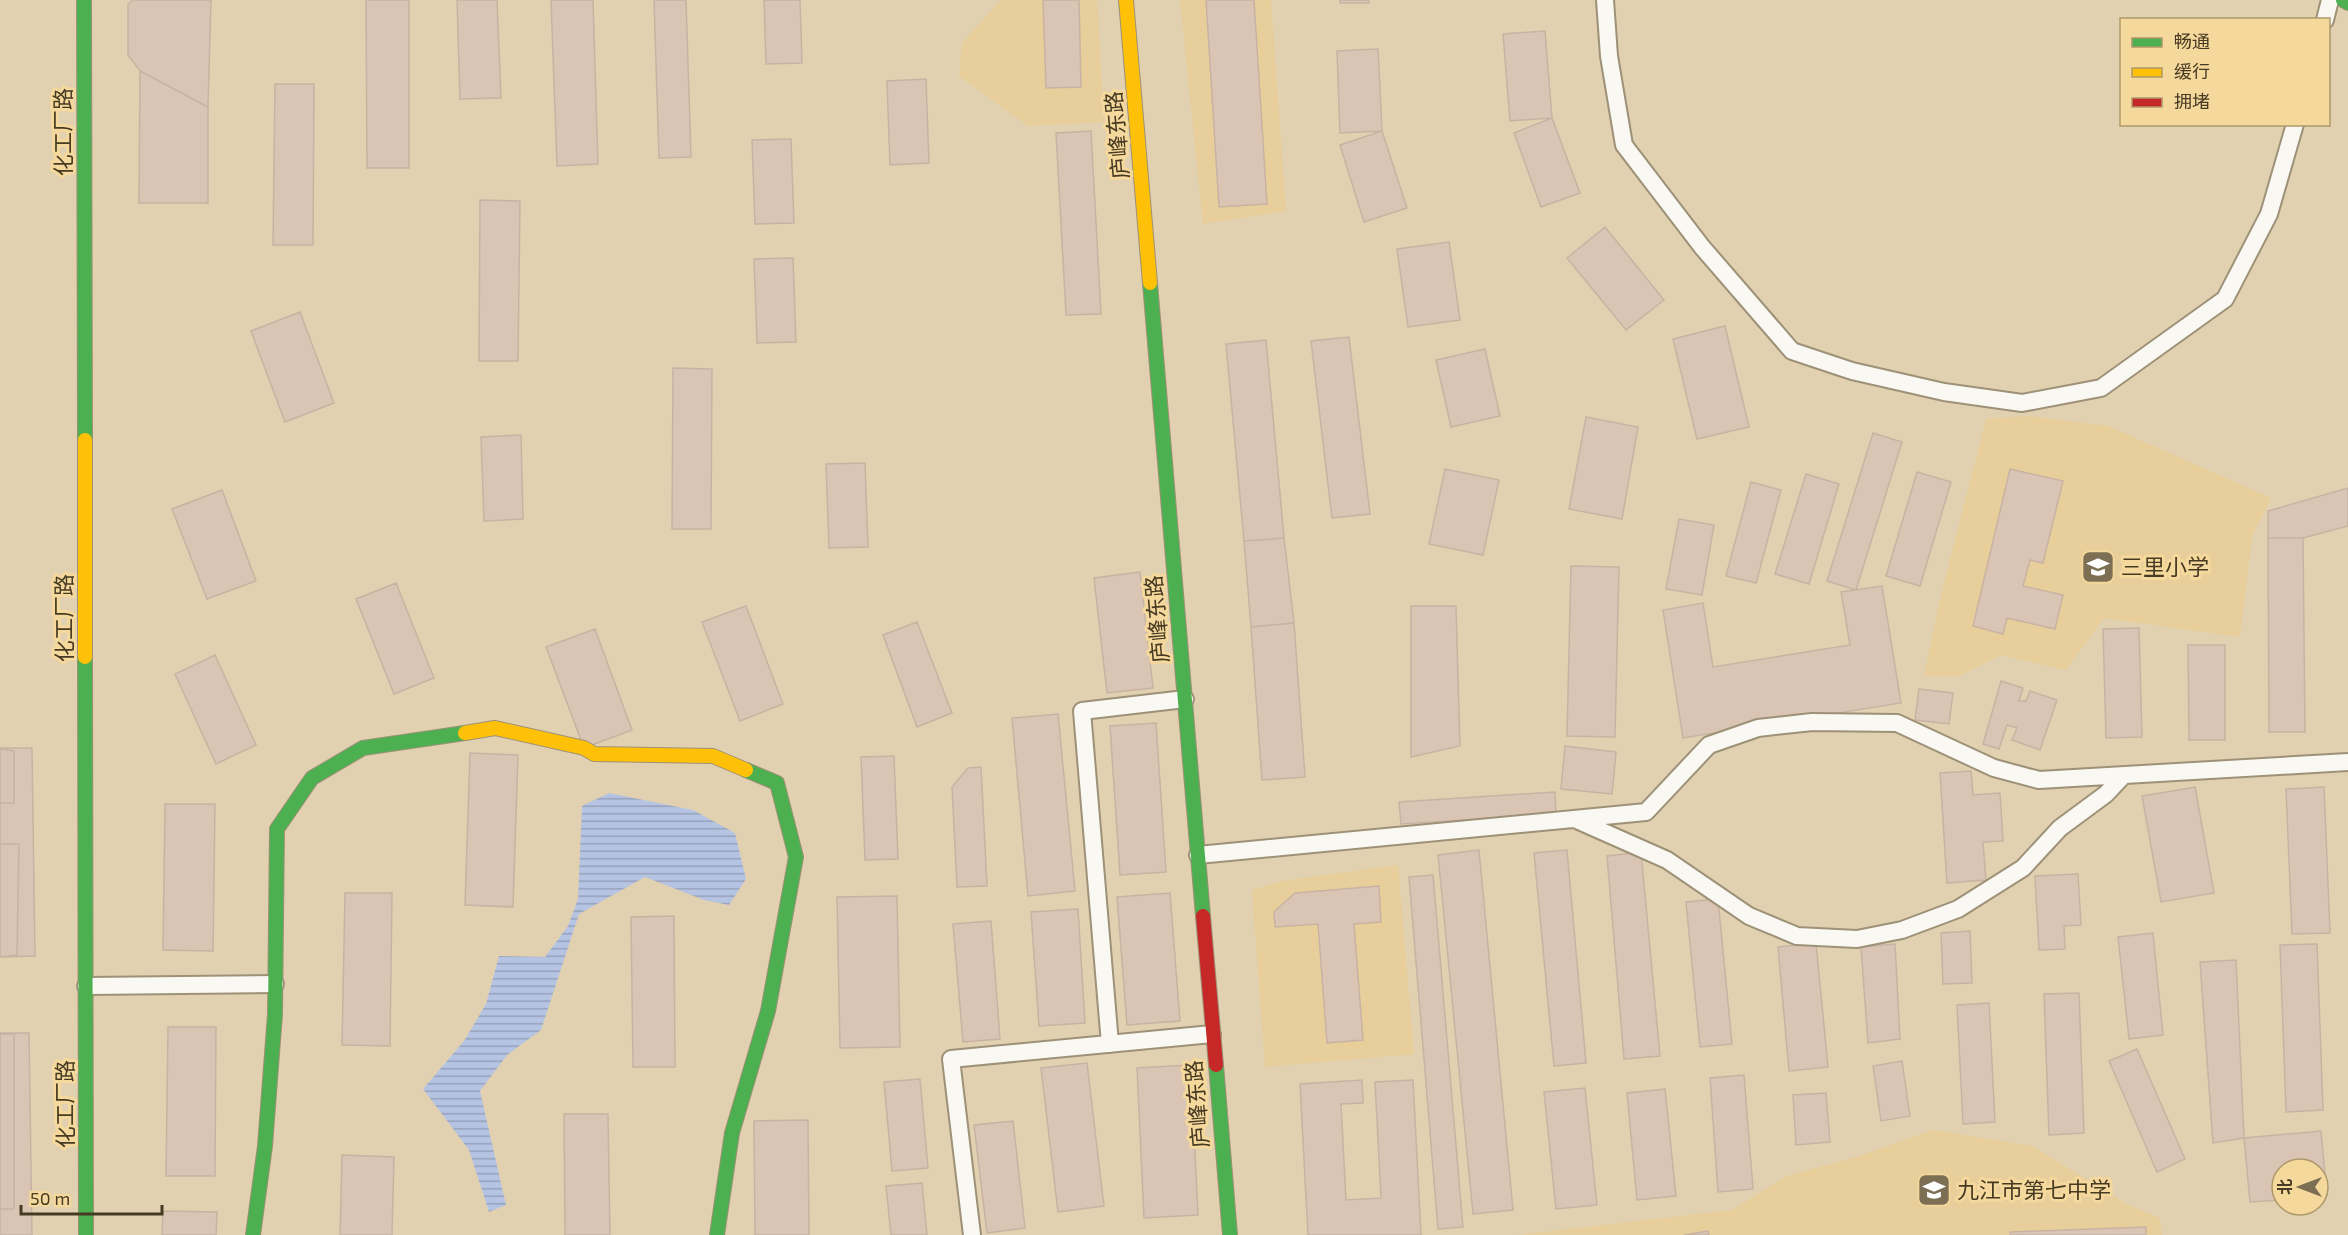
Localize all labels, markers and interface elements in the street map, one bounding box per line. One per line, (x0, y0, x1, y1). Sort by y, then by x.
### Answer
legend (2120, 18, 2330, 126)
text: 畅通 (2174, 30, 2210, 52)
text: 缓行 (2174, 60, 2210, 82)
street label: 化工厂路 (49, 88, 75, 176)
street label: 庐峰东路 (1099, 90, 1133, 180)
text: 拥堵 (2174, 90, 2210, 112)
school or university icon: 三里小学 (2080, 549, 2116, 585)
place label: 三里小学 (2121, 553, 2209, 579)
street label: 化工厂路 (50, 574, 76, 662)
street label: 庐峰东路 (1139, 574, 1173, 664)
street label: 庐峰东路 (1179, 1059, 1213, 1149)
street label: 化工厂路 (51, 1060, 77, 1148)
north arrow (2270, 1157, 2330, 1217)
school or university icon: 九江市第七中学 (1916, 1172, 1952, 1208)
place label: 九江市第七中学 (1957, 1176, 2111, 1202)
scale bar (21, 1178, 162, 1216)
text: 北 (2275, 1179, 2294, 1195)
text: 50 m (30, 1187, 70, 1209)

